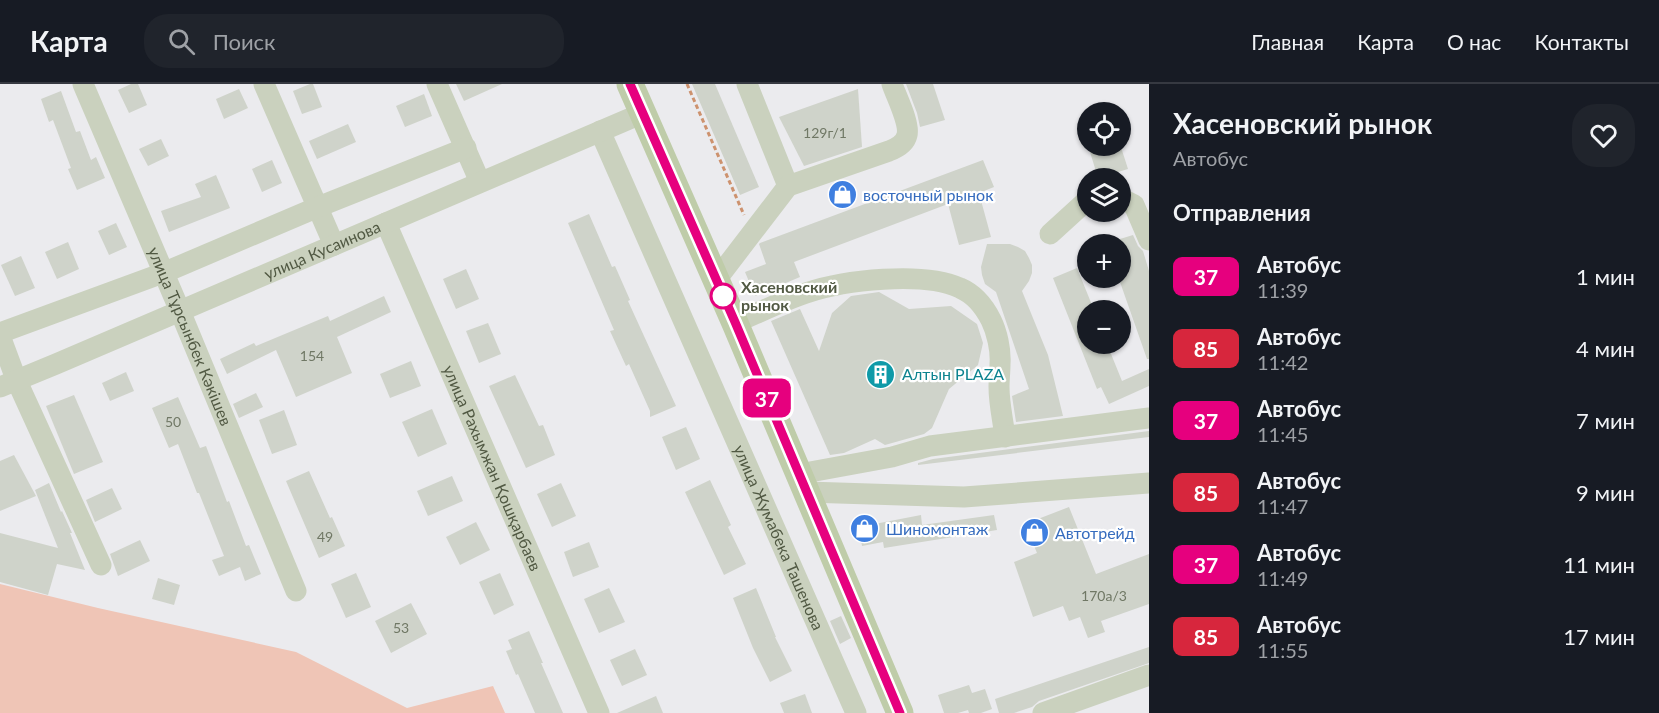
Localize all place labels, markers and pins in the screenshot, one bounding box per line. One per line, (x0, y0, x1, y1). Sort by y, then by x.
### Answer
shop icon: восточный рынок (826, 179, 858, 211)
place label: восточный рынок (863, 185, 994, 204)
place label: Хасеновский рынок (741, 277, 837, 314)
marker: Хасеновский рынок (710, 283, 736, 309)
building icon: Алтын PLAZA (865, 358, 897, 390)
place label: Алтын PLAZA (902, 364, 1004, 383)
shop icon: Шиномонтаж (849, 513, 881, 545)
shop icon: Автотрейд (1018, 517, 1050, 549)
place label: Шиномонтаж (886, 519, 989, 538)
place label: Автотрейд (1055, 523, 1135, 542)

